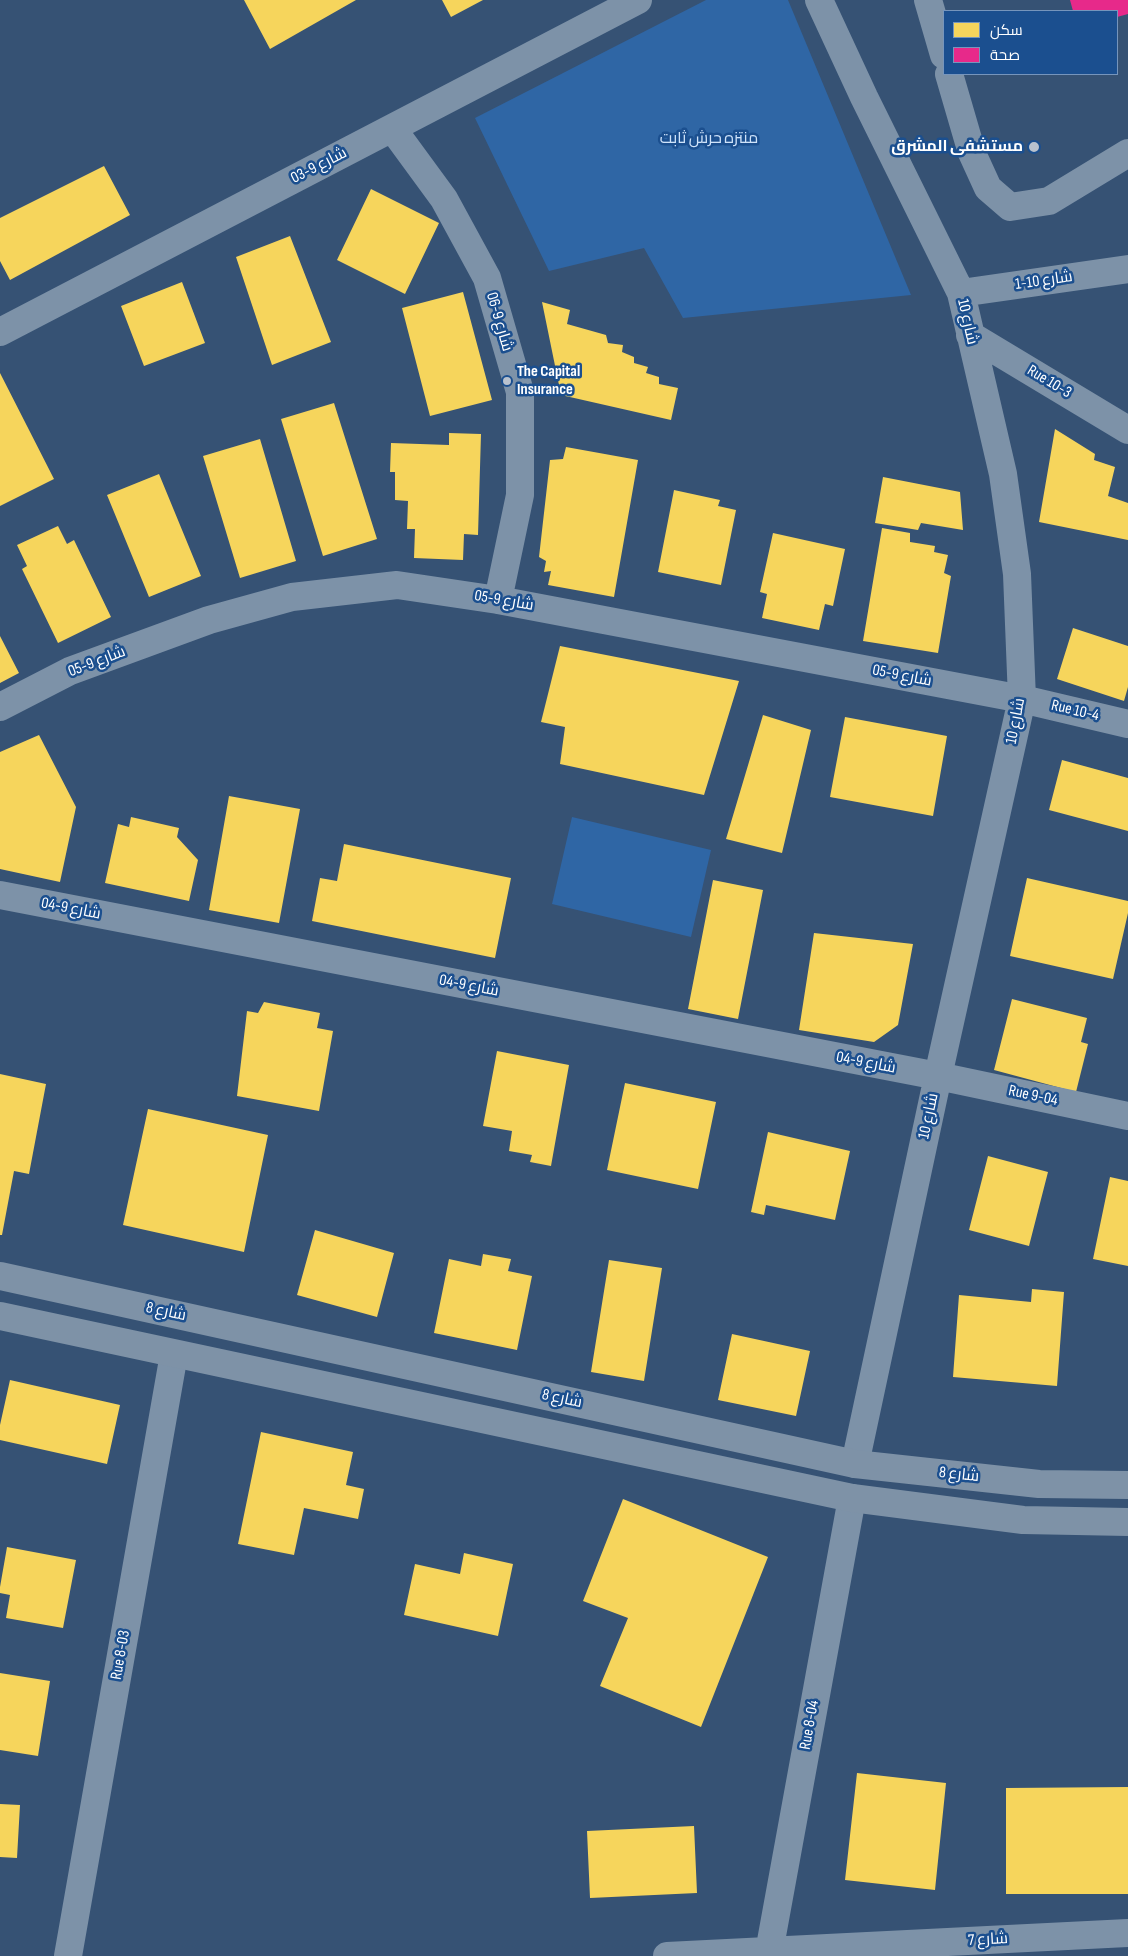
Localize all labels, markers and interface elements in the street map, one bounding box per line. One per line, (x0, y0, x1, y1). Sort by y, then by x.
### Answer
legend (943, 10, 1118, 75)
text: سكن (990, 21, 1023, 40)
text: صحة (990, 46, 1020, 65)
park label: منتزه حرش ثابت (660, 129, 758, 149)
place label: مستشفى المشرق (891, 137, 1023, 157)
marker: مستشفى المشرق (1027, 140, 1041, 154)
street label: شارع 9-03 (288, 144, 350, 188)
street label: شارع 10-1 (1014, 267, 1074, 295)
street label: شارع 9-06 (481, 290, 517, 354)
street label: شارع 10 (952, 297, 982, 347)
street label: Rue 10-3 (1023, 361, 1075, 403)
place label: The Capital Insurance (517, 362, 580, 400)
marker: The Capital Insurance (501, 375, 513, 387)
street label: شارع 9-05 (473, 586, 535, 616)
street label: شارع 9-05 (66, 642, 128, 682)
street label: شارع 9-05 (871, 661, 933, 691)
street label: شارع 10 (1002, 696, 1030, 746)
street label: Rue 10-4 (1049, 696, 1101, 726)
street label: شارع 9-04 (40, 894, 102, 924)
street label: شارع 9-04 (438, 971, 500, 1001)
street label: شارع 9-04 (835, 1048, 897, 1078)
street label: Rue 9-04 (1007, 1081, 1059, 1111)
street label: شارع 10 (915, 1091, 943, 1141)
street label: شارع 8 (144, 1298, 188, 1326)
street label: شارع 8 (540, 1385, 584, 1413)
street label: شارع 8 (938, 1463, 980, 1487)
street label: Rue 8-03 (107, 1629, 135, 1681)
street label: Rue 8-04 (796, 1699, 824, 1751)
street label: شارع 7 (968, 1929, 1008, 1951)

